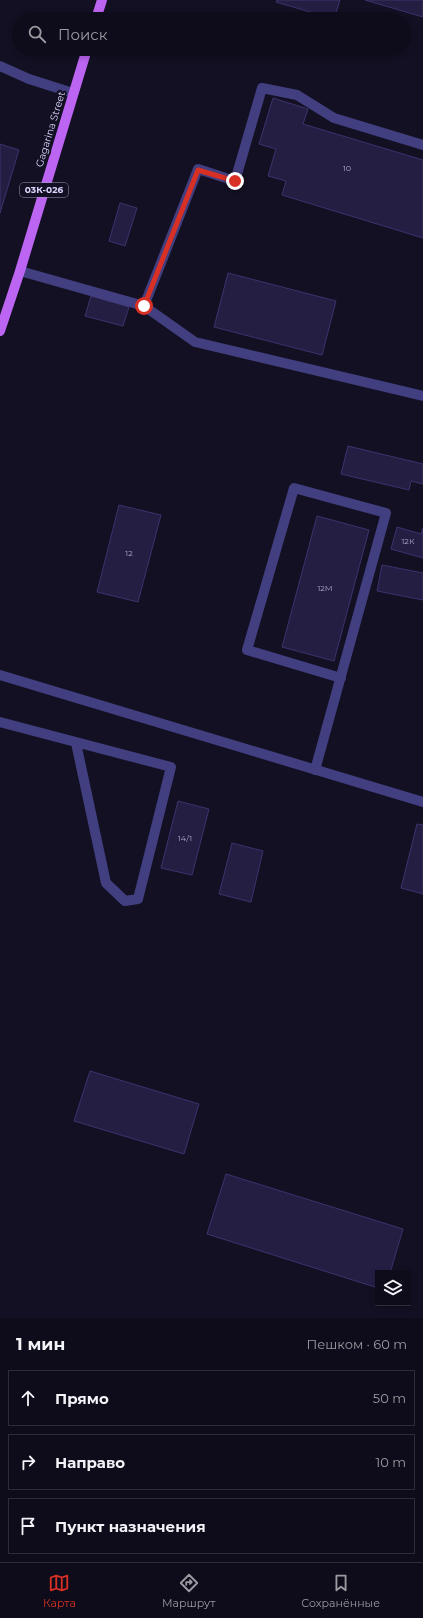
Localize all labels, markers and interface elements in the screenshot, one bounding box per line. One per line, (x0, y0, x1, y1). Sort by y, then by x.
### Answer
search box (12, 12, 411, 56)
icon: search (26, 23, 48, 45)
text: Поиск (58, 25, 107, 44)
street label: Gagarina Street (33, 90, 68, 169)
house number: 10 (343, 163, 351, 173)
route end (226, 172, 244, 190)
road number: 03К-026 (20, 183, 68, 197)
route start (135, 297, 153, 315)
house number: 12К (401, 536, 415, 546)
house number: 12 (125, 548, 133, 558)
house number: 12М (317, 583, 333, 593)
house number: 14/1 (178, 833, 192, 843)
map controls (375, 1270, 411, 1306)
button: layers (375, 1270, 411, 1306)
text: 1 мин (16, 1334, 65, 1354)
text: Пешком · 60 m (306, 1336, 407, 1352)
icon: ahead (17, 1387, 39, 1409)
text: Прямо (55, 1389, 109, 1408)
text: 50 m (373, 1390, 406, 1406)
icon: right (17, 1451, 39, 1473)
text: Направо (55, 1453, 125, 1472)
text: 10 m (376, 1454, 406, 1470)
icon: arrive (17, 1515, 39, 1537)
text: Пункт назначения (55, 1517, 206, 1536)
tab: Карта (43, 1572, 76, 1610)
tab: Маршрут (162, 1572, 215, 1610)
tab: Сохранённые (301, 1572, 380, 1610)

